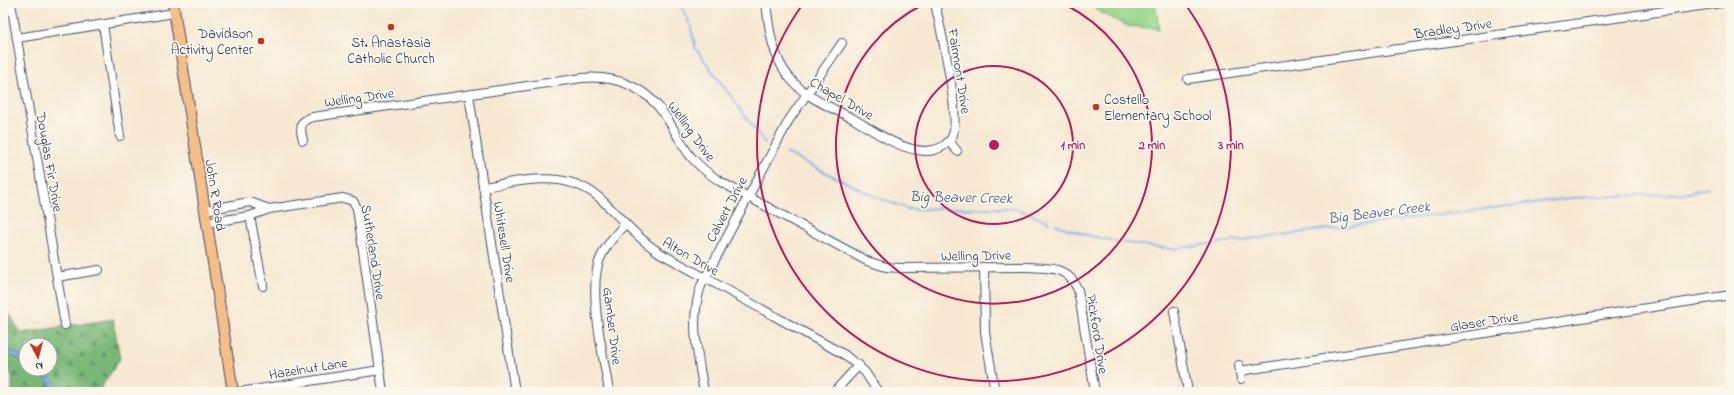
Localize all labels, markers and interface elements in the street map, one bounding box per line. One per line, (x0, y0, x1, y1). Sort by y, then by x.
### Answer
street label: Bradley Drive (1412, 14, 1494, 46)
marker: St. Anastasia Catholic Church (386, 22, 396, 32)
place label: Davidson Activity Center (171, 24, 254, 62)
street label: Fairmont Drive (941, 26, 976, 116)
place label: St. Anastasia Catholic Church (347, 33, 435, 70)
marker: Davidson Activity Center (256, 36, 266, 46)
street label: Chapel Drive (805, 72, 878, 126)
street label: Welling Drive (323, 83, 396, 115)
place label: Costello Elementary School (1104, 90, 1211, 128)
street label: Welling Drive (661, 97, 720, 168)
marker: Costello Elementary School (1091, 102, 1101, 112)
street label: Douglas Fir Drive (28, 110, 68, 214)
text: 1 min (1061, 137, 1085, 155)
text: 2 min (1138, 137, 1165, 155)
text: 3 min (1217, 137, 1244, 155)
centre of rings (987, 138, 1001, 152)
street label: John R Road (198, 158, 231, 233)
street label: Calvert Drive (701, 173, 754, 246)
water label: Big Beaver Creek (910, 186, 1014, 211)
water label: Big Beaver Creek (1327, 196, 1433, 231)
street label: Whitesell Drive (487, 200, 520, 285)
street label: Sutherland Drive (355, 203, 391, 302)
street label: Alton Drive (658, 233, 723, 282)
street label: Welling Drive (941, 245, 1012, 269)
street label: Gamber Drive (596, 286, 627, 367)
street label: Pickford Drive (1080, 293, 1113, 376)
street label: Glaser Drive (1448, 307, 1521, 338)
north arrow (18, 337, 58, 377)
street label: Hazelnut Lane (267, 353, 350, 386)
text: N (34, 358, 44, 374)

